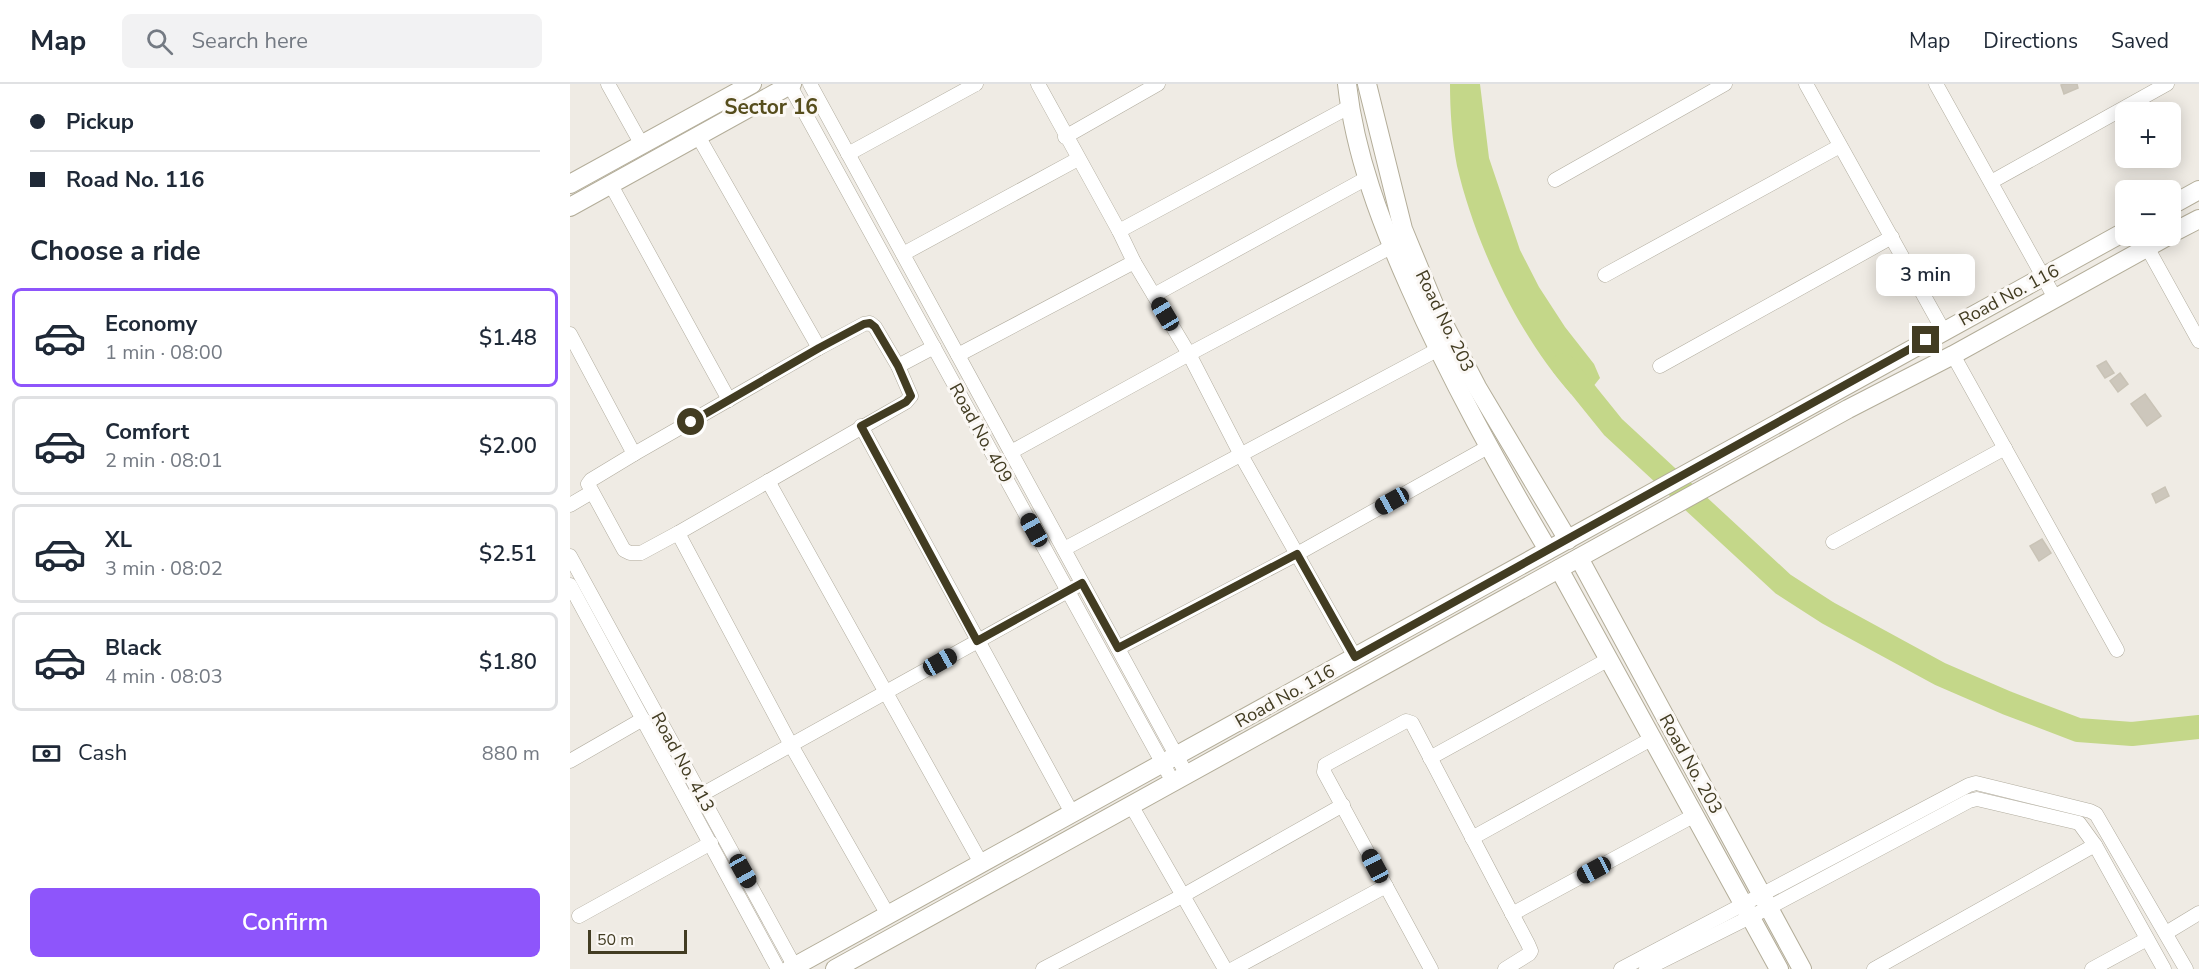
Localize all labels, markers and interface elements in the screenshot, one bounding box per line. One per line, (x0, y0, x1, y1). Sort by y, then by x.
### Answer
search box (122, 14, 542, 68)
text: Map (30, 22, 86, 60)
icon: search (143, 25, 176, 58)
text: Search here (191, 26, 308, 56)
text: Map (1909, 27, 1950, 55)
text: Directions (1983, 27, 2078, 55)
text: Saved (2111, 27, 2169, 55)
district label: Sector 16 (724, 93, 818, 121)
map controls (2115, 102, 2181, 246)
button: + (2115, 102, 2181, 168)
text: Pickup (66, 107, 134, 137)
text: Road No. 116 (66, 165, 204, 195)
button: − (2115, 180, 2181, 246)
text: Choose a ride (30, 233, 201, 270)
callout: 3 min (1876, 253, 1976, 295)
street label: Road No. 116 (1955, 258, 2063, 332)
text: 3 min (1900, 261, 1951, 288)
street label: Road No. 203 (1410, 266, 1480, 376)
car (1148, 294, 1182, 334)
text: Economy (105, 309, 197, 339)
icon: car (33, 311, 87, 365)
text: $1.48 (479, 323, 537, 353)
route end (1912, 326, 1939, 353)
text: 1 min · 08:00 (105, 339, 223, 366)
street label: Road No. 409 (944, 379, 1018, 487)
route start (677, 408, 704, 435)
text: Comfort (105, 417, 189, 447)
icon: car (33, 419, 87, 473)
text: $2.00 (479, 431, 537, 461)
text: 2 min · 08:01 (105, 447, 223, 474)
car (1372, 484, 1412, 518)
car (1017, 510, 1051, 550)
text: XL (105, 525, 132, 555)
icon: car (33, 527, 87, 581)
text: $2.51 (479, 539, 537, 569)
text: 3 min · 08:02 (105, 555, 223, 582)
text: Black (105, 633, 161, 663)
icon: car (33, 635, 87, 689)
car (920, 645, 960, 679)
text: $1.80 (479, 647, 537, 677)
street label: Road No. 116 (1231, 659, 1339, 733)
text: 4 min · 08:03 (105, 663, 223, 690)
street label: Road No. 413 (646, 708, 720, 816)
street label: Road No. 203 (1654, 710, 1728, 818)
icon: cash (30, 737, 63, 770)
text: Cash (78, 738, 127, 768)
text: 880 m (482, 740, 540, 767)
car (1359, 846, 1391, 886)
car (726, 851, 760, 891)
car (1574, 854, 1614, 886)
button: Confirm (30, 888, 540, 957)
scale bar (588, 927, 687, 954)
text: 50 m (597, 929, 634, 951)

